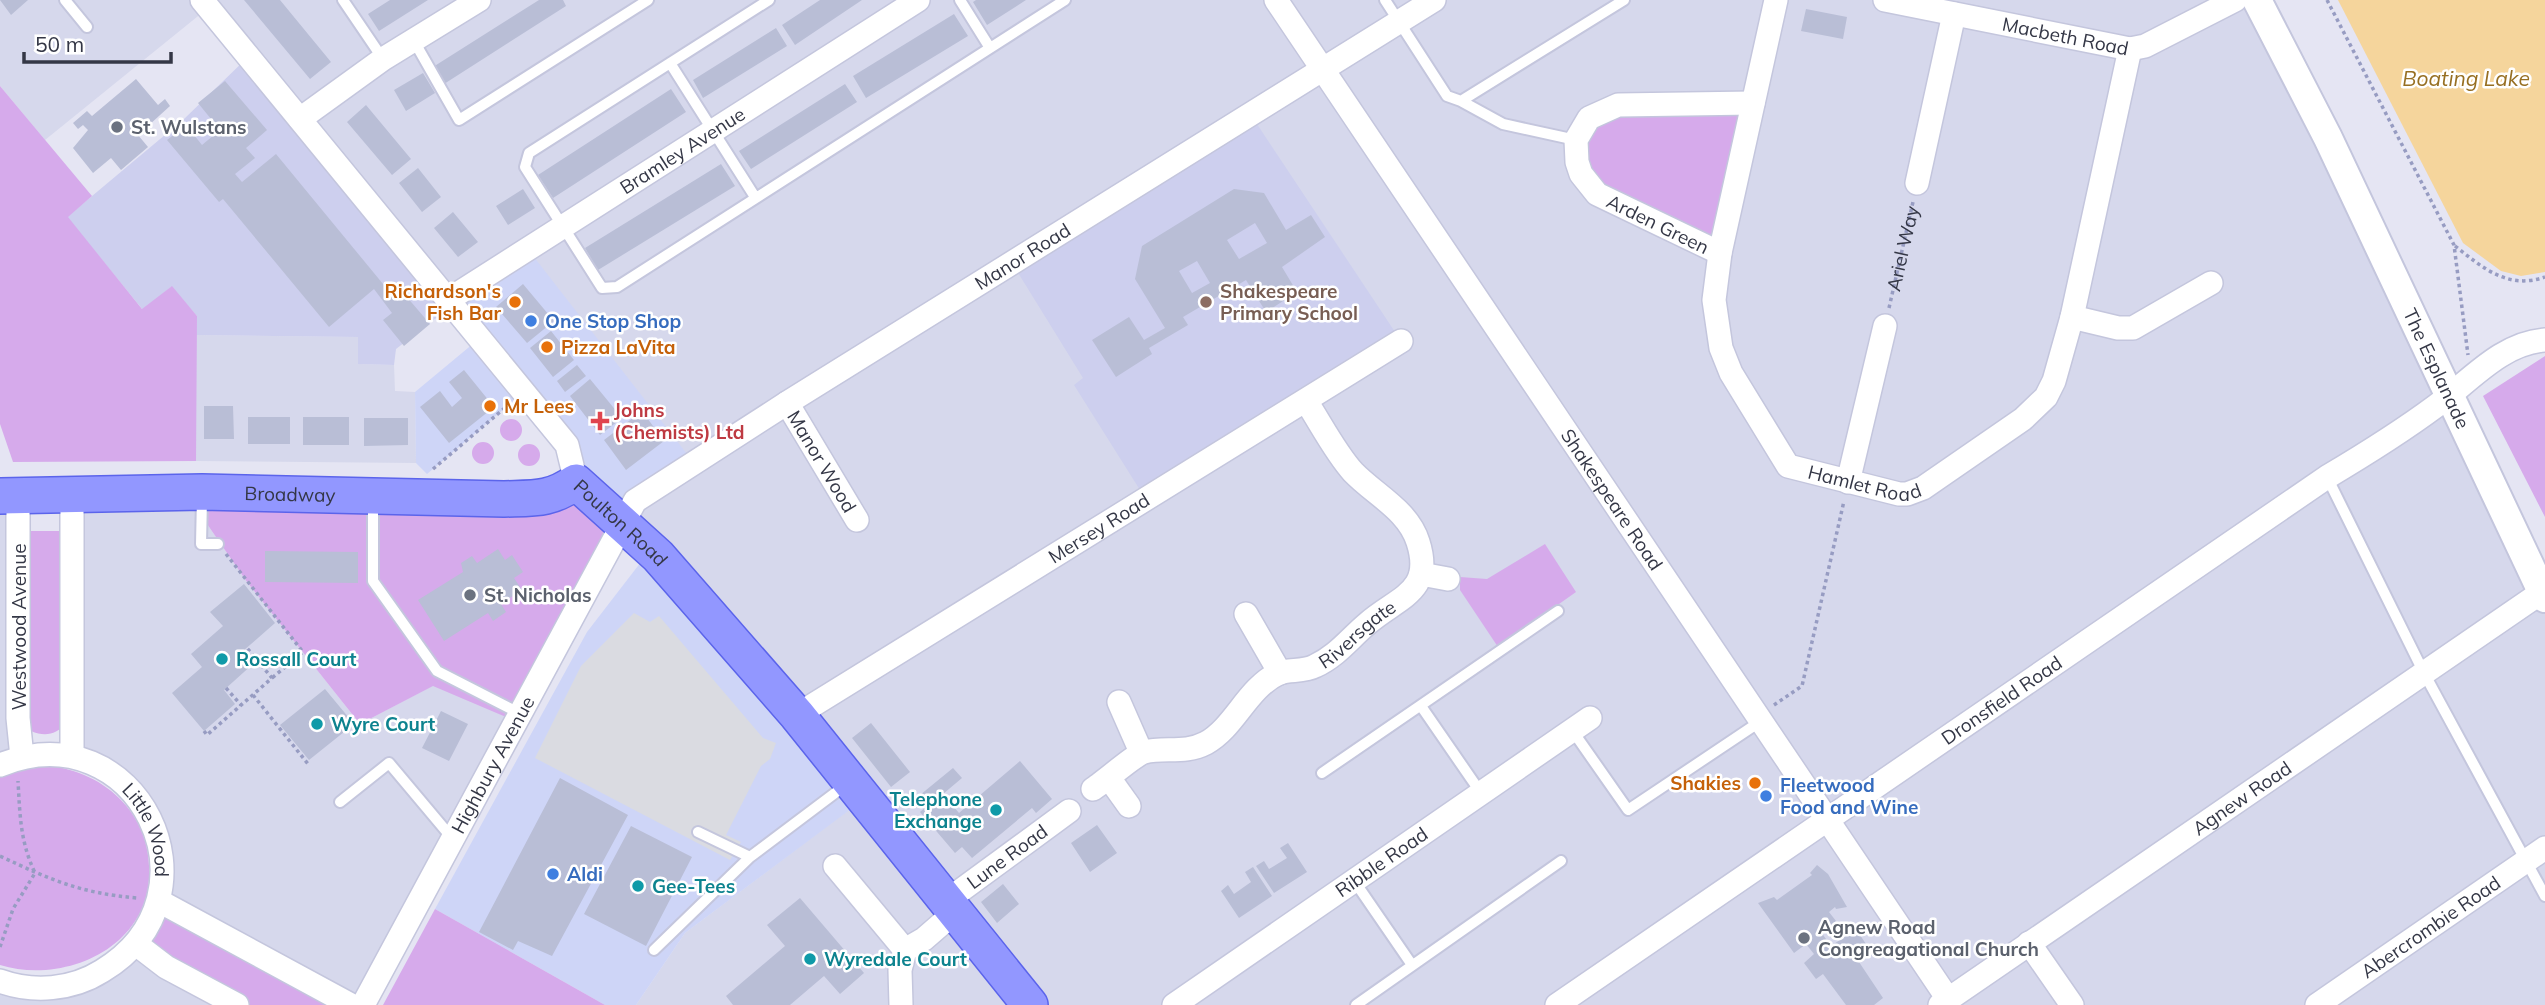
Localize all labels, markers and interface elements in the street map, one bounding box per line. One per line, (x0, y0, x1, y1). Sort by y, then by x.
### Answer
street label: Macbeth Road (2000, 12, 2131, 60)
scale bar (24, 21, 172, 65)
text: 50 m (35, 31, 84, 57)
water label: Boating Lake (2402, 65, 2530, 91)
street label: Bramley Avenue (615, 102, 749, 199)
place label: St. Wulstans (131, 115, 247, 139)
marker: St. Wulstans (109, 119, 125, 135)
street label: Arden Green (1603, 189, 1713, 259)
street label: Ariel Way (1881, 204, 1924, 293)
street label: Manor Road (970, 218, 1075, 295)
place label: Richardson's Fish Bar (384, 279, 502, 325)
place label: Shakespeare Primary School (1220, 279, 1358, 325)
marker: Richardson's Fish Bar (507, 294, 523, 310)
marker: Shakespeare Primary School (1198, 294, 1214, 310)
street label: The Esplanade (2398, 305, 2475, 432)
place label: One Stop Shop (545, 309, 681, 333)
marker: One Stop Shop (523, 313, 539, 329)
place label: Pizza LaVita (561, 335, 676, 359)
marker: Pizza LaVita (539, 339, 555, 355)
place label: Mr Lees (504, 394, 574, 418)
marker: Mr Lees (482, 398, 498, 414)
place label: Johns (Chemists) Ltd (614, 398, 745, 444)
street label: Manor Wood (782, 406, 862, 517)
marker: Johns (Chemists) Ltd (592, 413, 608, 429)
street label: Shakespeare Road (1556, 424, 1668, 575)
street label: Hamlet Road (1806, 460, 1925, 506)
street label: Poulton Road (569, 474, 673, 571)
street label: Broadway (244, 481, 336, 507)
street label: Mersey Road (1044, 488, 1154, 569)
street label: Westwood Avenue (7, 543, 31, 711)
place label: St. Nicholas (484, 583, 591, 607)
marker: St. Nicholas (462, 587, 478, 603)
street label: Riversgate (1314, 595, 1400, 674)
place label: Rossall Court (236, 647, 356, 671)
street label: Dronsfield Road (1937, 650, 2067, 750)
marker: Rossall Court (214, 651, 230, 667)
street label: Highbury Avenue (446, 692, 540, 838)
place label: Wyre Court (331, 712, 435, 736)
marker: Wyre Court (309, 716, 325, 732)
street label: Agnew Road (2188, 756, 2296, 840)
place label: Shakies (1670, 771, 1741, 795)
place label: Fleetwood Food and Wine (1780, 773, 1918, 819)
marker: Shakies (1747, 775, 1763, 791)
street label: Little Wood (117, 778, 174, 877)
place label: Telephone Exchange (890, 787, 982, 833)
marker: Fleetwood Food and Wine (1758, 788, 1774, 804)
marker: Telephone Exchange (988, 802, 1004, 818)
street label: Lune Road (962, 819, 1052, 894)
street label: Ribble Road (1331, 822, 1432, 902)
place label: Aldi (567, 862, 603, 886)
marker: Aldi (545, 866, 561, 882)
street label: Abercrombie Road (2356, 870, 2505, 983)
place label: Gee-Tees (652, 874, 735, 898)
marker: Gee-Tees (630, 878, 646, 894)
place label: Agnew Road Congreagational Church (1818, 915, 2039, 961)
marker: Agnew Road Congreagational Church (1796, 930, 1812, 946)
place label: Wyredale Court (824, 947, 967, 971)
marker: Wyredale Court (802, 951, 818, 967)

